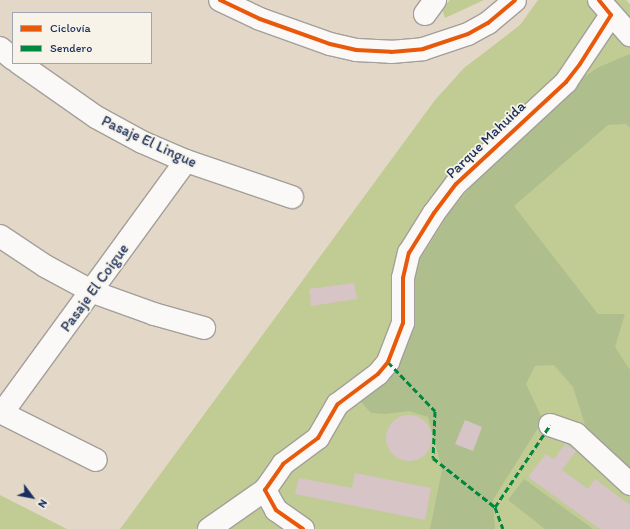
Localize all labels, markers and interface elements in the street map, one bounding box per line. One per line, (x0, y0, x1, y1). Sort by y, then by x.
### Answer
legend (12, 12, 152, 64)
text: Ciclovía (50, 21, 91, 35)
text: Sendero (50, 41, 92, 55)
street label: Parque Mahuida (442, 97, 530, 183)
street label: Pasaje El Lingue (98, 112, 200, 172)
street label: Pasaje El Coigue (57, 240, 133, 336)
north arrow (12, 477, 52, 517)
text: N (35, 497, 50, 510)

